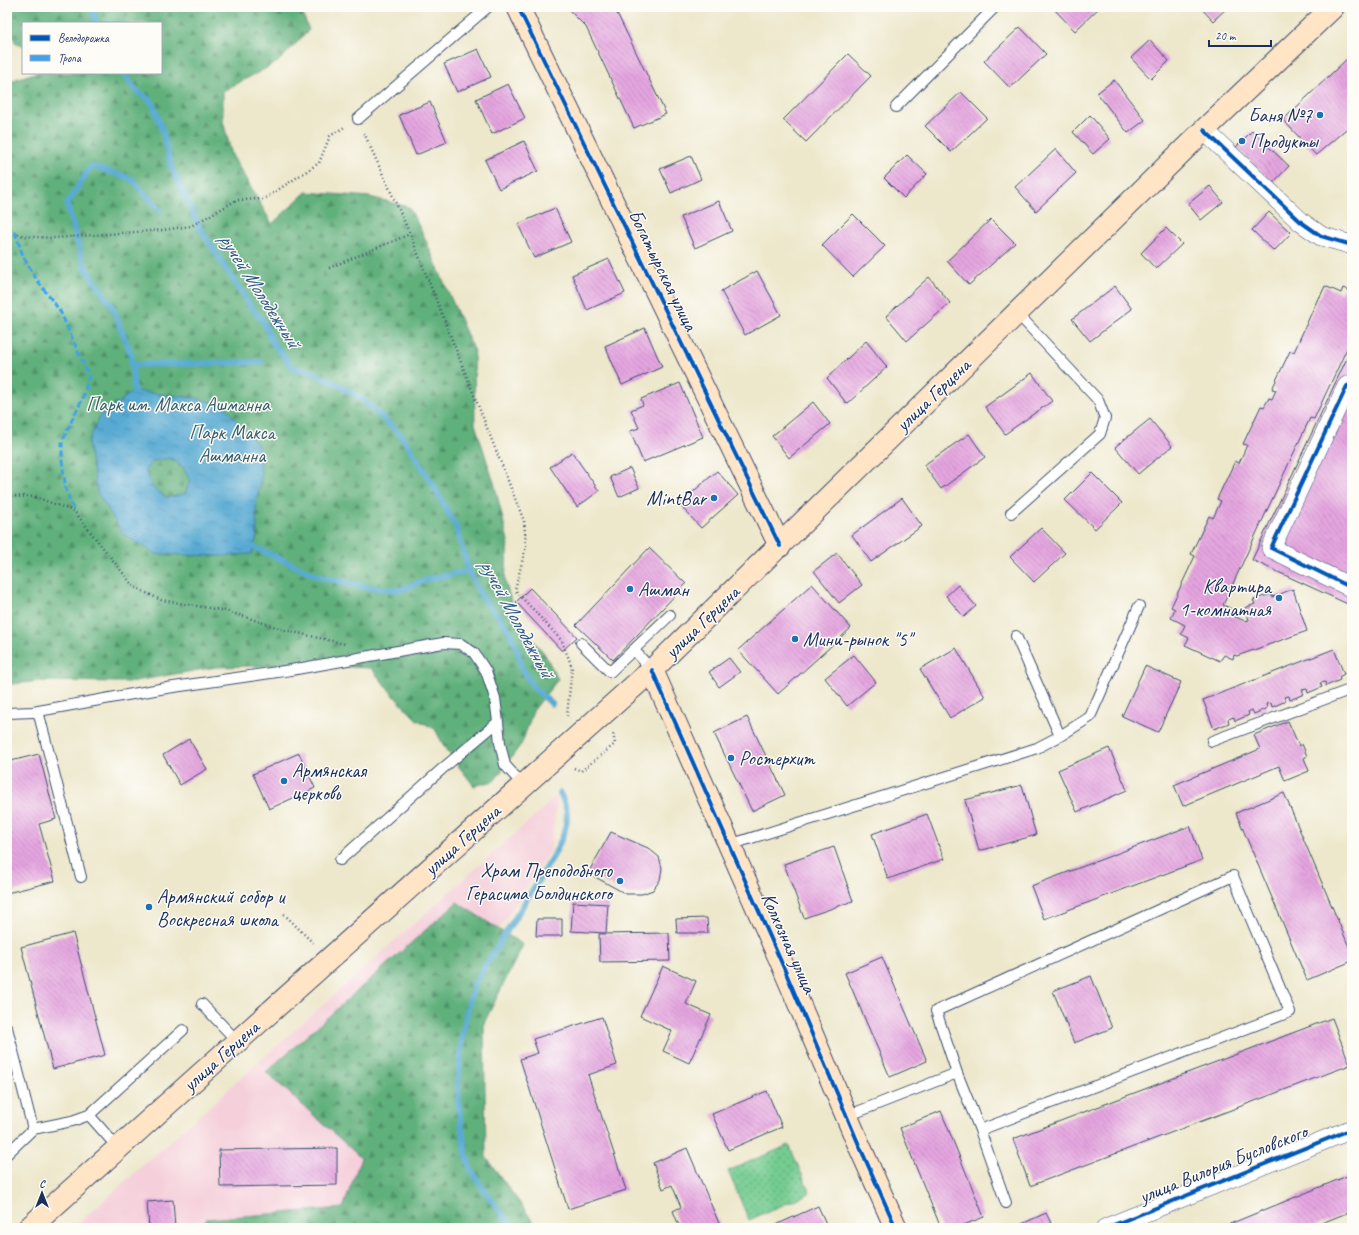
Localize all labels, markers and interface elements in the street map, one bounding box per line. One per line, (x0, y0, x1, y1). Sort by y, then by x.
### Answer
legend (22, 22, 162, 74)
scale bar (1209, 22, 1271, 48)
text: 20 m (1215, 28, 1237, 44)
text: Велодорожка (58, 30, 110, 46)
text: Тропа (58, 50, 82, 66)
place label: Баня №7 (1248, 103, 1313, 128)
marker: Баня №7 (1315, 110, 1325, 120)
place label: Продукты (1250, 129, 1319, 154)
marker: Продукты (1237, 136, 1247, 146)
street label: Богатырская улица (623, 205, 704, 337)
water label: ручей Молодежный (213, 227, 309, 356)
street label: улица Герцена (890, 352, 977, 438)
park label: Парк им. Макса Ашманна (86, 392, 271, 417)
park label: Парк Макса Ашманна (189, 420, 277, 468)
place label: MintBar (647, 486, 708, 511)
marker: MintBar (709, 493, 719, 503)
water label: ручей Молодежный (473, 554, 562, 685)
place label: Квартира 1-комнатная (1179, 574, 1273, 622)
place label: Ашман (638, 577, 690, 602)
street label: улица Герцена (659, 579, 746, 665)
marker: Ашман (625, 584, 635, 594)
marker: Квартира 1-комнатная (1274, 593, 1284, 603)
place label: Мини-рынок "5" (803, 627, 916, 652)
marker: Мини-рынок "5" (790, 634, 800, 644)
place label: Ростерхит (739, 746, 816, 771)
marker: Ростерхит (726, 753, 736, 763)
place label: Армянская церковь (292, 758, 368, 806)
marker: Армянская церковь (279, 776, 289, 786)
street label: улица Герцена (418, 798, 507, 882)
place label: Храм Преподобного Герасима Болдинского (466, 858, 614, 906)
marker: Храм Преподобного Герасима Болдинского (615, 876, 625, 886)
place label: Армянский собор и Воскресная школа (157, 884, 286, 932)
street label: Колхозная улица (756, 889, 823, 998)
marker: Армянский собор и Воскресная школа (144, 902, 154, 912)
street label: улица Герцена (177, 1014, 266, 1098)
street label: улица Вилория Бусловского (1134, 1118, 1313, 1210)
north arrow (22, 1173, 62, 1213)
text: С (39, 1176, 46, 1190)

